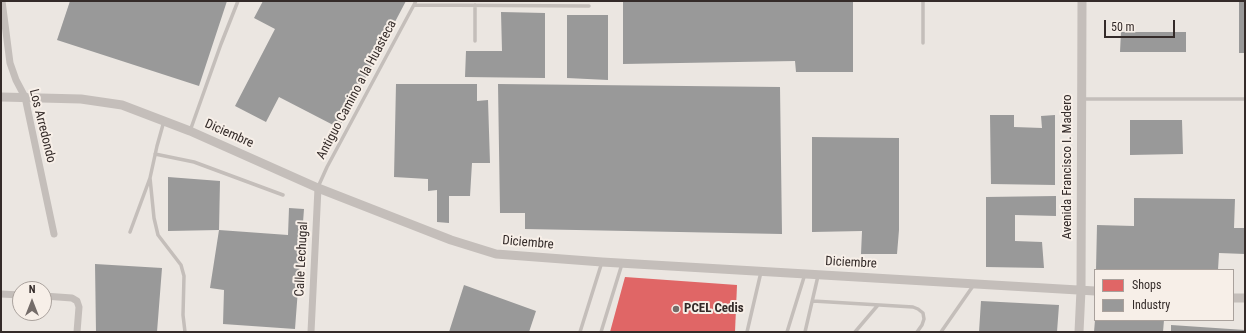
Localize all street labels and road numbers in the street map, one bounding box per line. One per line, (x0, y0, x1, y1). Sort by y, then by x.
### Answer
street label: Antiguo Camino a la Huasteca (314, 18, 400, 162)
street label: Los Arredondo (25, 88, 59, 164)
street label: Avenida Francisco I. Madero (1060, 94, 1076, 240)
street label: Diciembre (202, 116, 256, 152)
street label: Calle Lechugal (292, 221, 312, 297)
street label: Diciembre (502, 233, 554, 253)
street label: Diciembre (825, 254, 877, 272)

